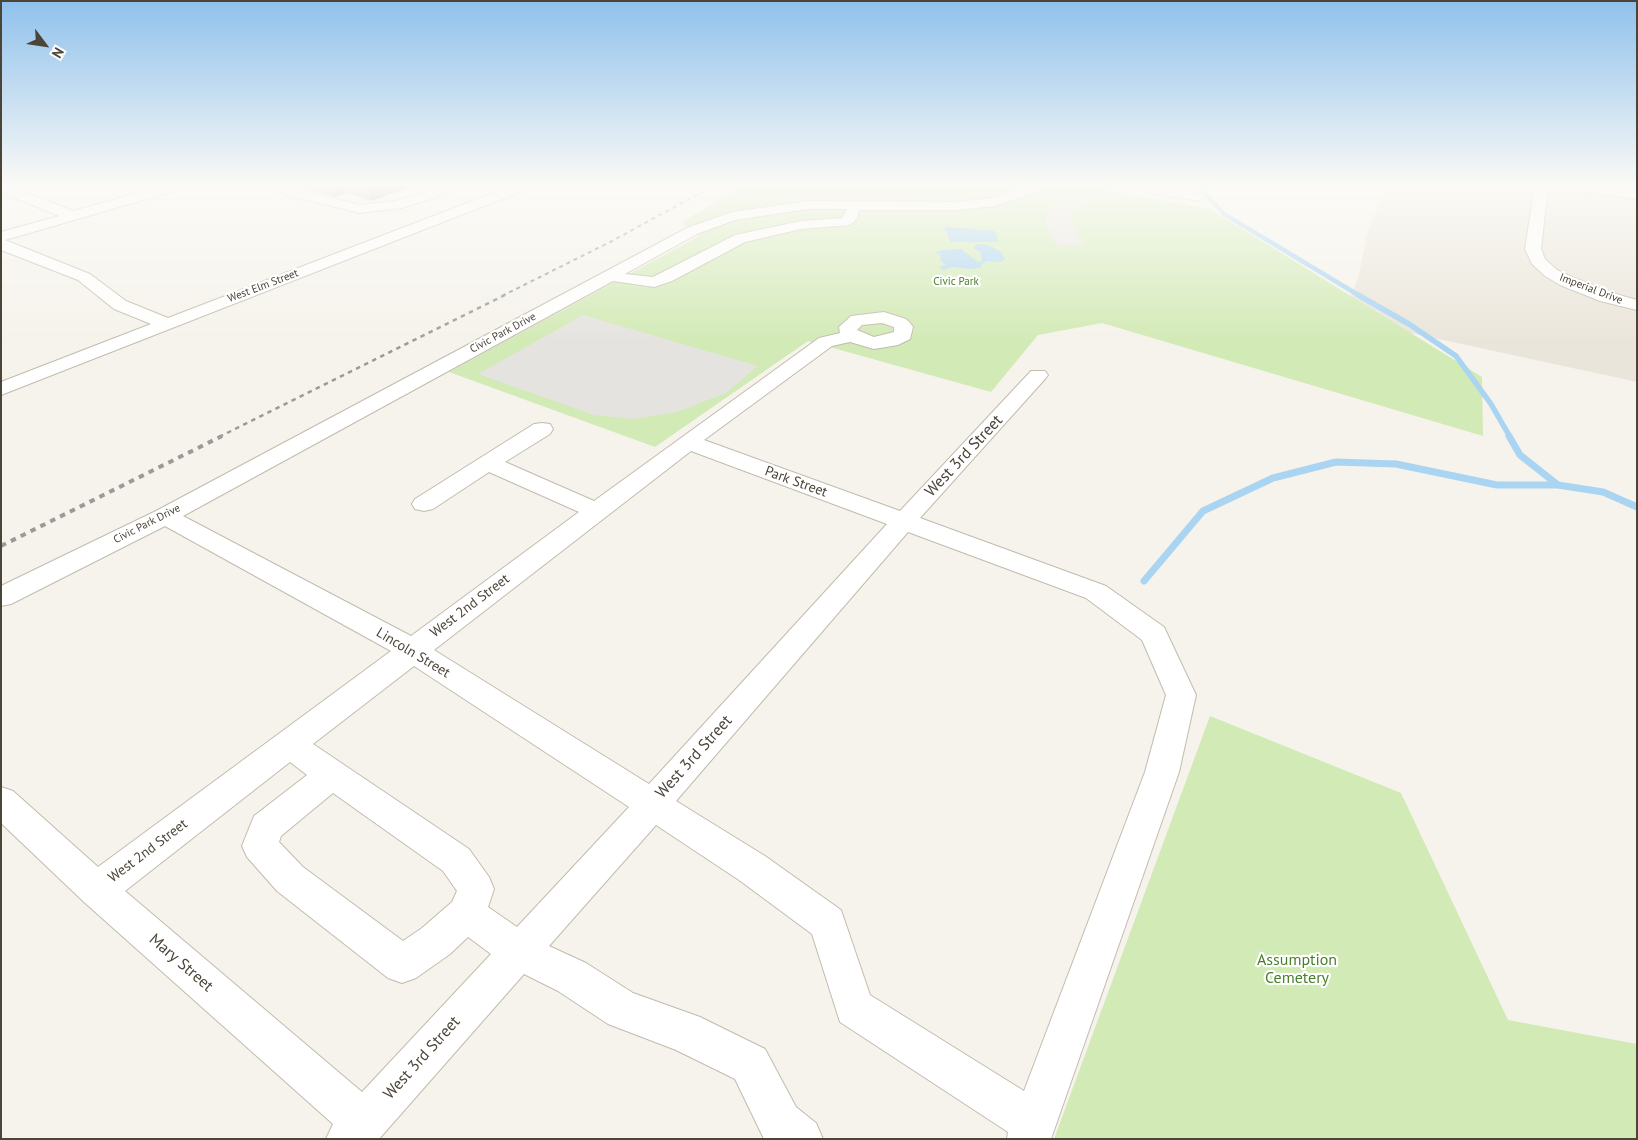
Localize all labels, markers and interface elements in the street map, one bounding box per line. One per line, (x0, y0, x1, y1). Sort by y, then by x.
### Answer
north arrow (20, 20, 70, 70)
text: N (48, 44, 68, 61)
street label: West Elm Street (226, 266, 300, 306)
street label: Imperial Drive (1558, 271, 1624, 307)
park label: Civic Park (933, 275, 979, 289)
street label: Civic Park Drive (468, 310, 538, 356)
street label: West 3rd Street (921, 411, 1007, 501)
street label: Park Street (762, 463, 830, 501)
street label: Civic Park Drive (111, 502, 183, 546)
street label: West 2nd Street (427, 571, 513, 641)
street label: Lincoln Street (373, 624, 453, 682)
street label: West 3rd Street (652, 712, 736, 802)
street label: West 2nd Street (105, 816, 191, 886)
street label: Mary Street (145, 930, 217, 996)
park label: Assumption Cemetery (1257, 950, 1337, 988)
street label: West 3rd Street (380, 1013, 464, 1103)

